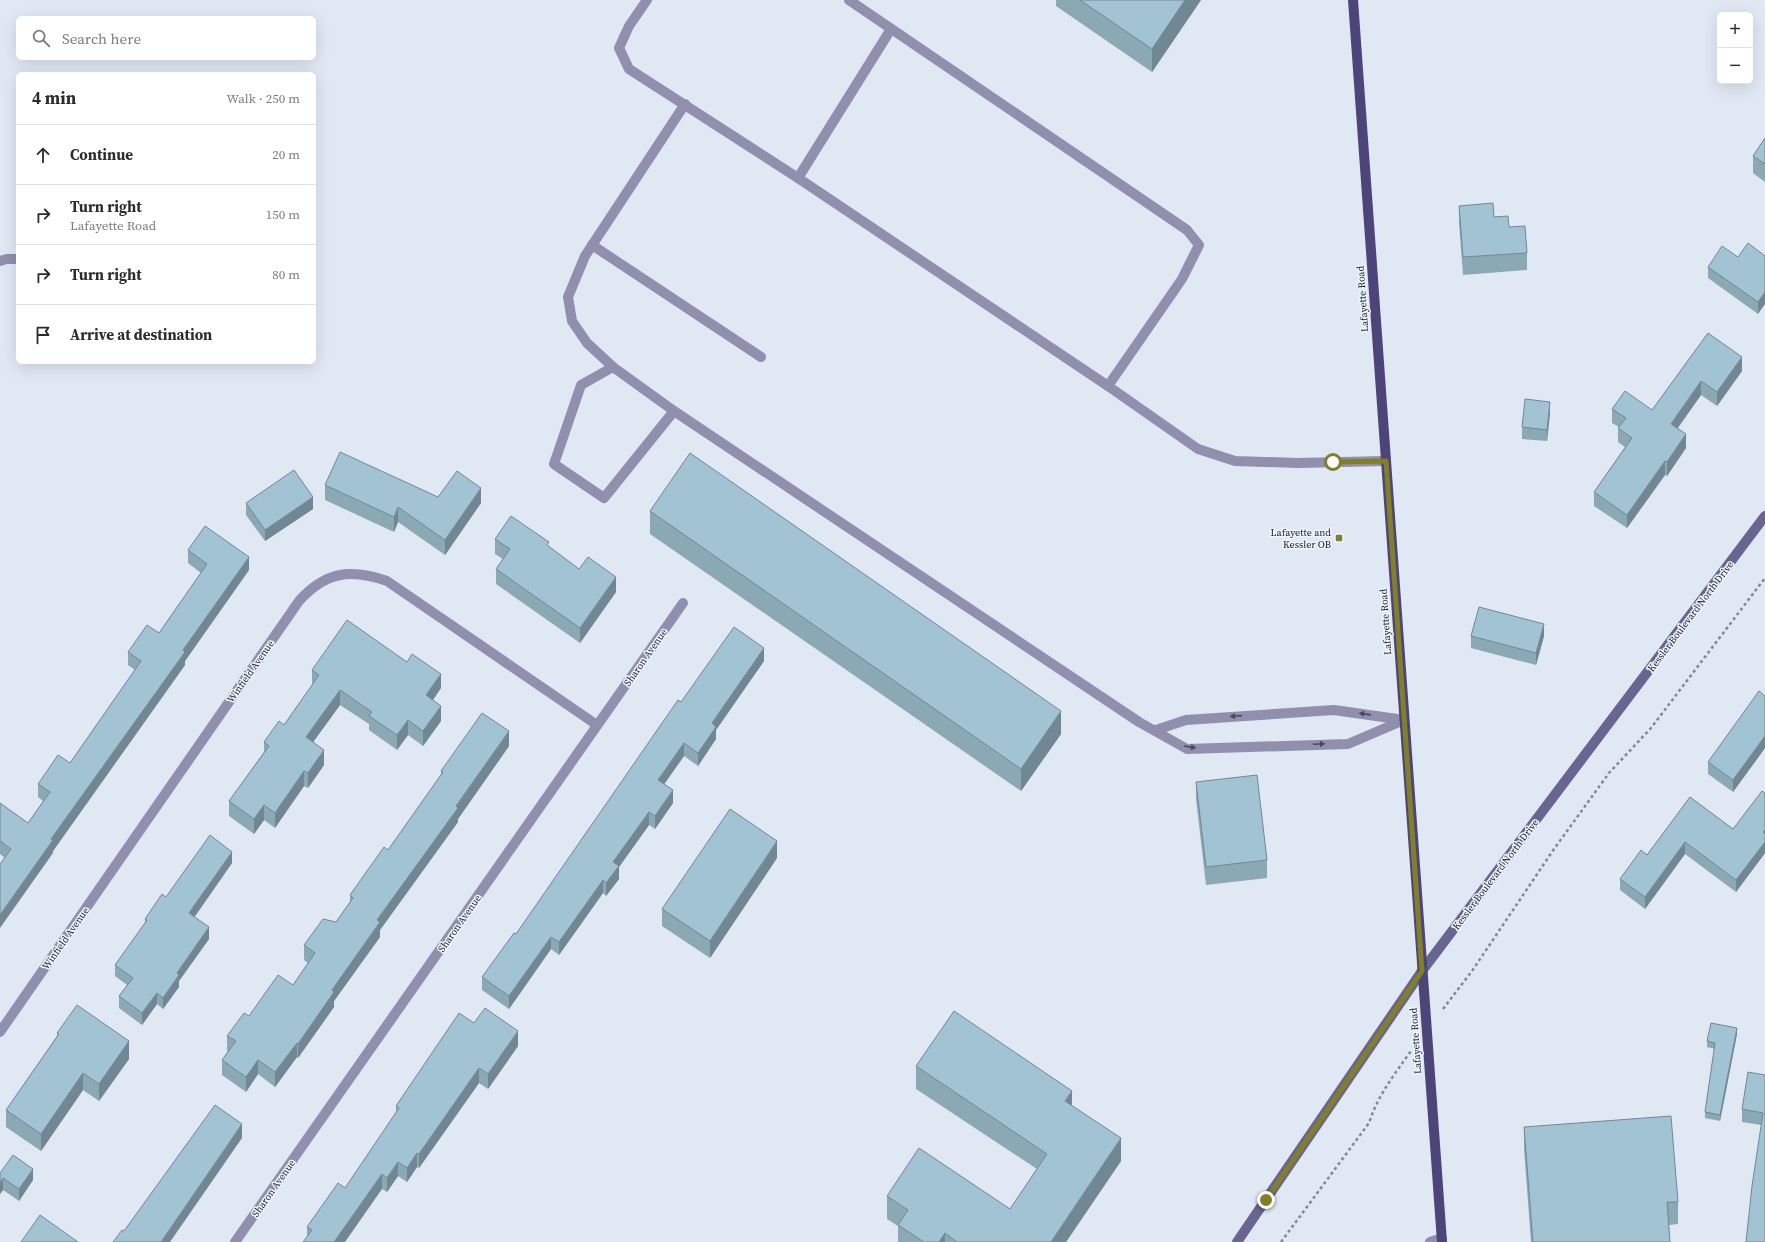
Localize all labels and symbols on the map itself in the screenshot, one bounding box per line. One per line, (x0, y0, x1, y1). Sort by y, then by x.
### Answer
street label: Lafayette Road (1354, 265, 1371, 332)
route start (1324, 453, 1342, 471)
place label: Lafayette and Kessler OB (1271, 526, 1331, 551)
marker: Lafayette and Kessler OB (1334, 533, 1344, 543)
street label: Kessler Boulevard North Drive (1645, 558, 1736, 674)
street label: Lafayette Road (1377, 588, 1394, 655)
street label: Sharon Avenue (621, 626, 670, 688)
street label: Winfield Avenue (224, 638, 277, 705)
one-way arrow (1359, 711, 1371, 717)
one-way arrow (1230, 713, 1242, 720)
one-way arrow (1313, 741, 1325, 748)
one-way arrow (1183, 744, 1196, 750)
street label: Kessler Boulevard North Drive (1450, 816, 1541, 932)
street label: Sharon Avenue (435, 892, 484, 954)
street label: Winfield Avenue (39, 905, 92, 972)
street label: Lafayette Road (1407, 1007, 1424, 1074)
street label: Sharon Avenue (249, 1157, 298, 1219)
route end (1257, 1191, 1275, 1209)

